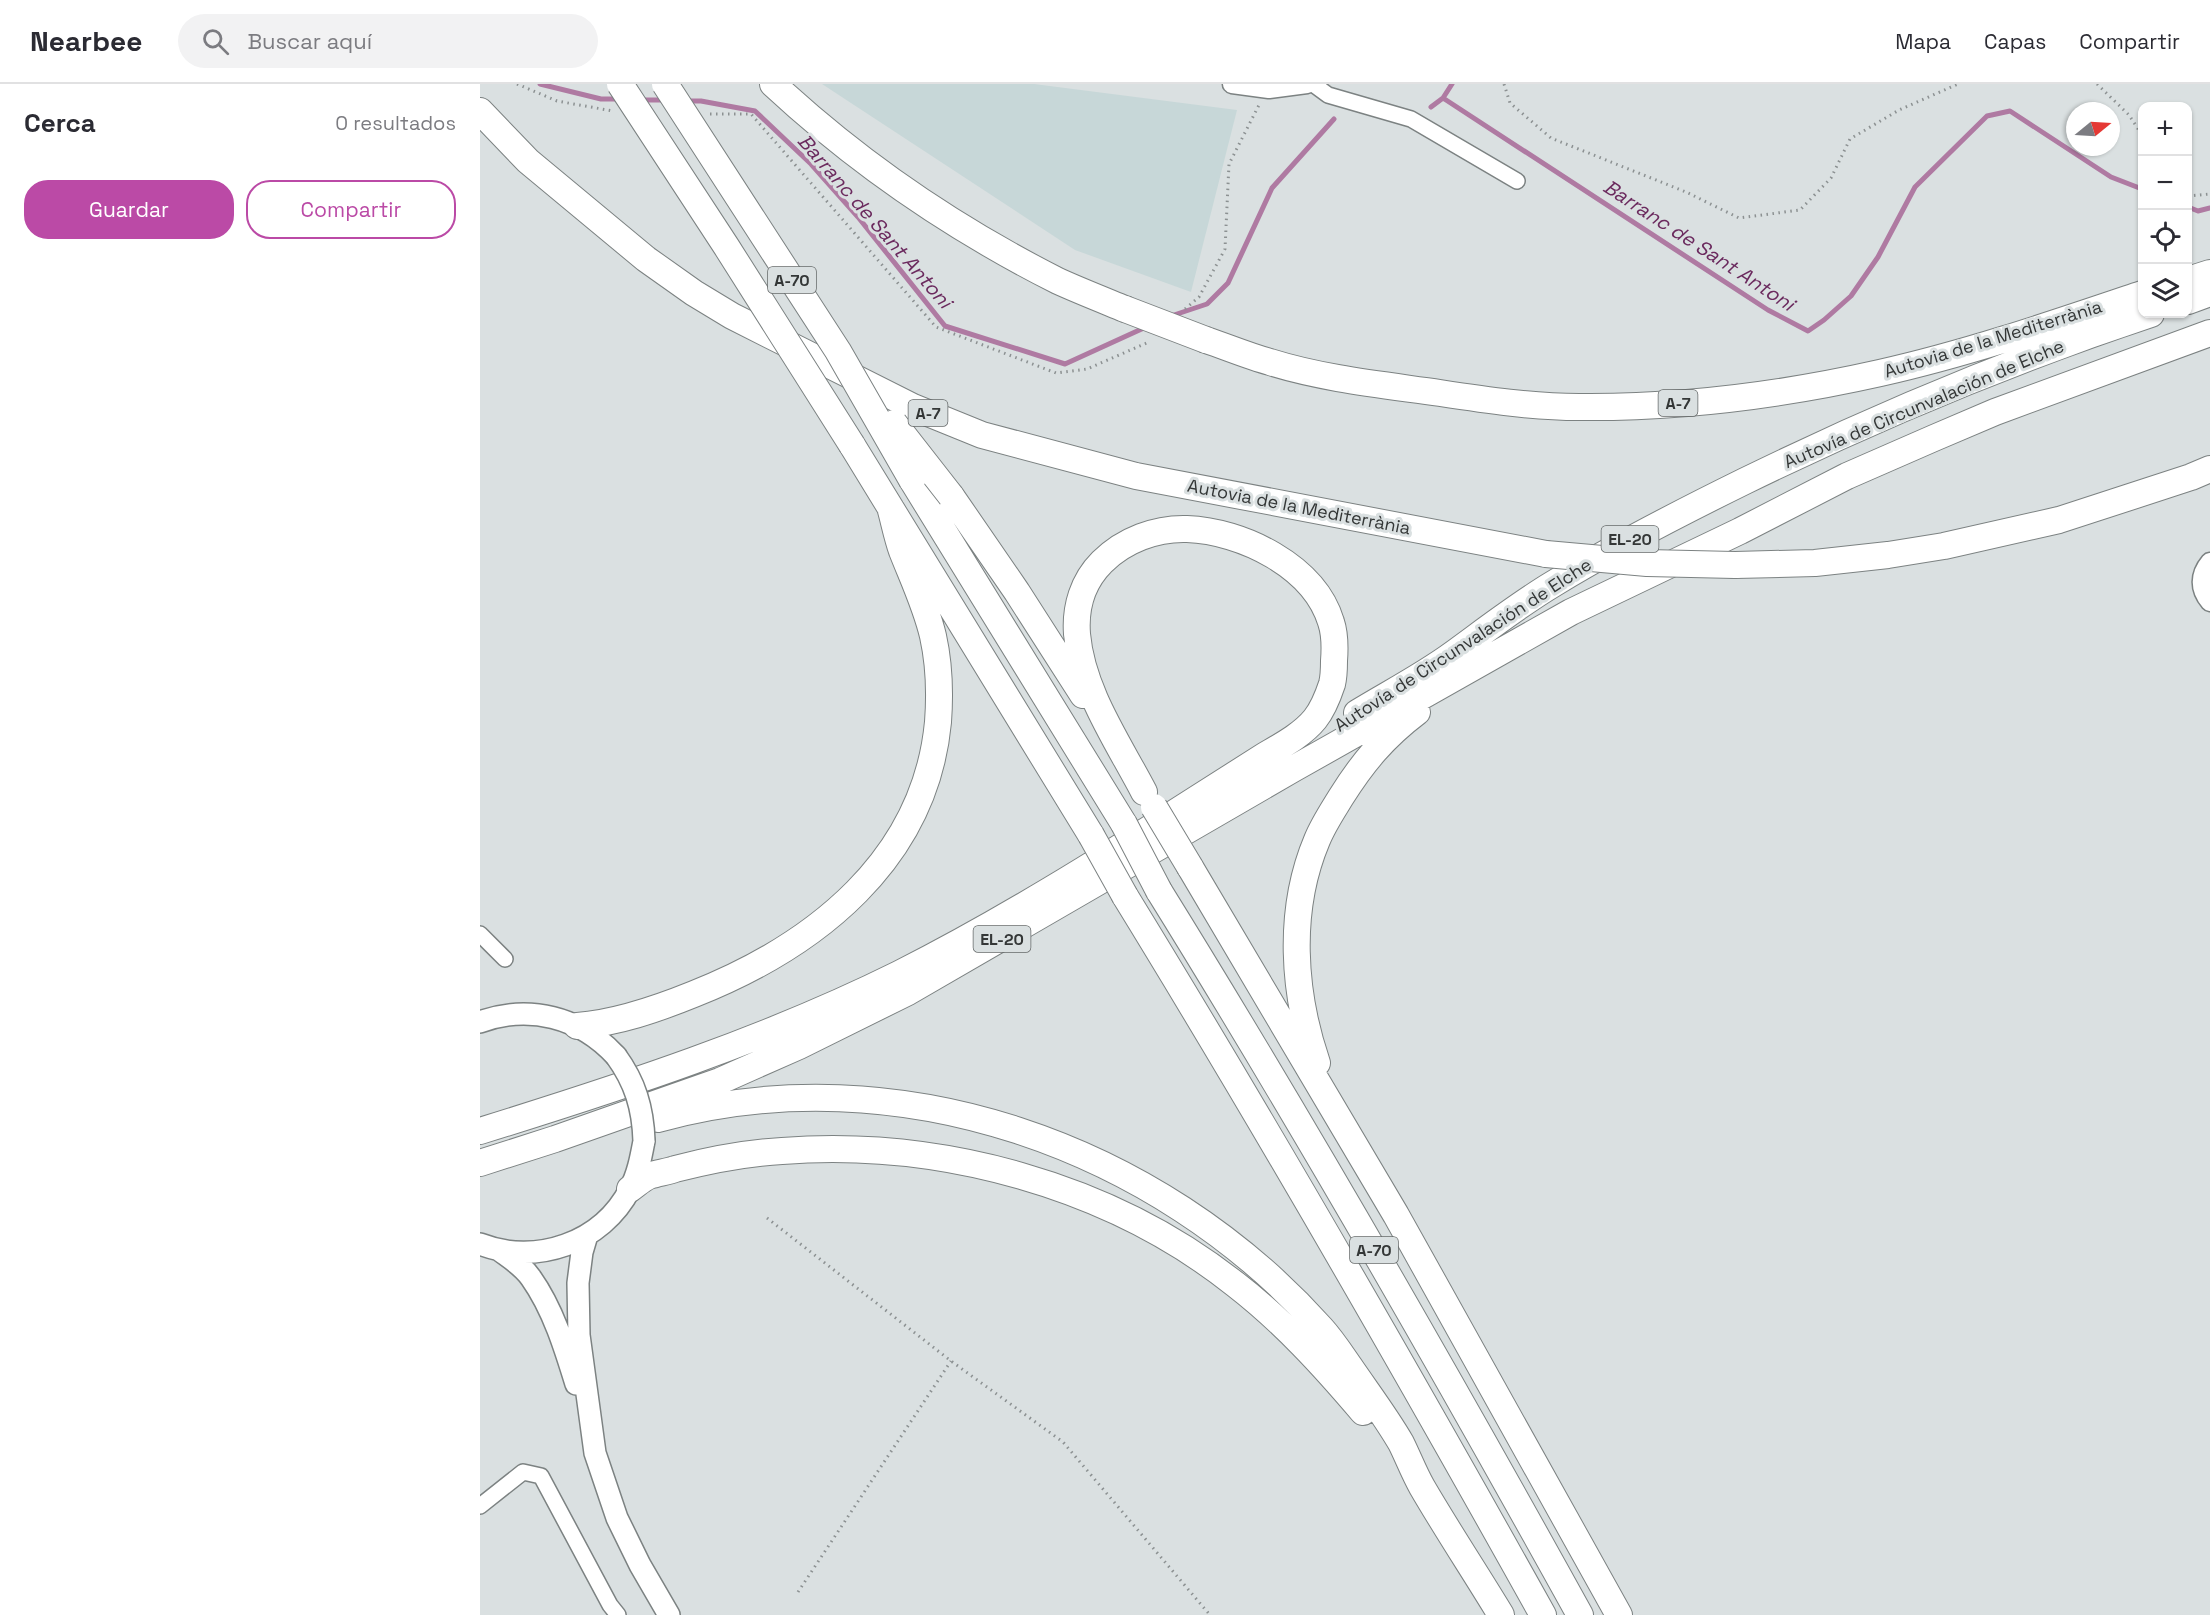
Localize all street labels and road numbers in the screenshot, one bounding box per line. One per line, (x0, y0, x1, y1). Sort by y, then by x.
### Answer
road number: A-70 (768, 267, 816, 293)
street label: Autovia de la Mediterrània (1881, 294, 2105, 383)
street label: Autovía de Circunvalación de Elche (1780, 334, 2067, 473)
road number: A-7 (1658, 390, 1698, 416)
road number: A-7 (908, 400, 948, 426)
street label: Autovia de la Mediterrània (1186, 474, 1413, 539)
road number: EL-20 (1602, 526, 1658, 552)
street label: Autovía de Circunvalación de Elche (1330, 553, 1596, 736)
road number: EL-20 (974, 926, 1030, 952)
road number: A-70 (1350, 1237, 1398, 1263)

